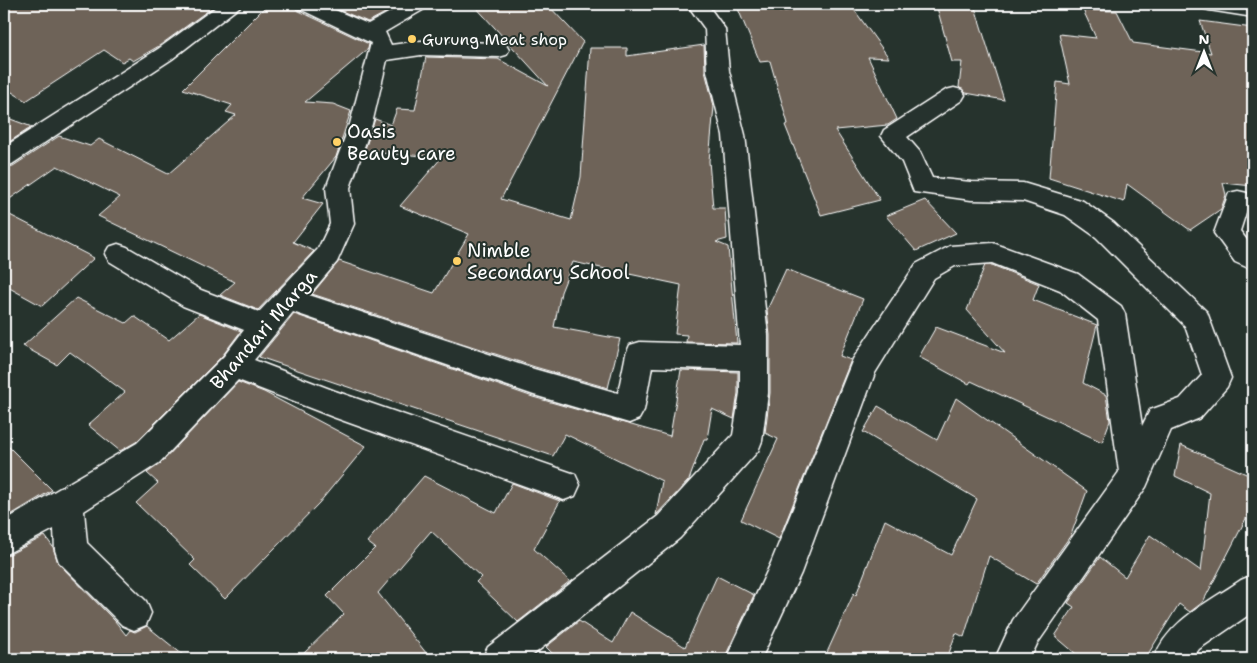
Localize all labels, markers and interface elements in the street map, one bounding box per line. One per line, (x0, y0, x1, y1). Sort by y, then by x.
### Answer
north arrow (1180, 28, 1230, 78)
place label: Gurung Meat shop (422, 29, 567, 50)
text: N (1198, 30, 1210, 48)
marker: Gurung Meat shop (406, 33, 418, 45)
place label: Oasis Beauty care (347, 119, 456, 166)
marker: Oasis Beauty care (331, 136, 343, 148)
place label: Nimble Secondary School (467, 238, 630, 285)
marker: Nimble Secondary School (451, 255, 463, 267)
street label: Bhandari Marga (204, 264, 323, 395)

